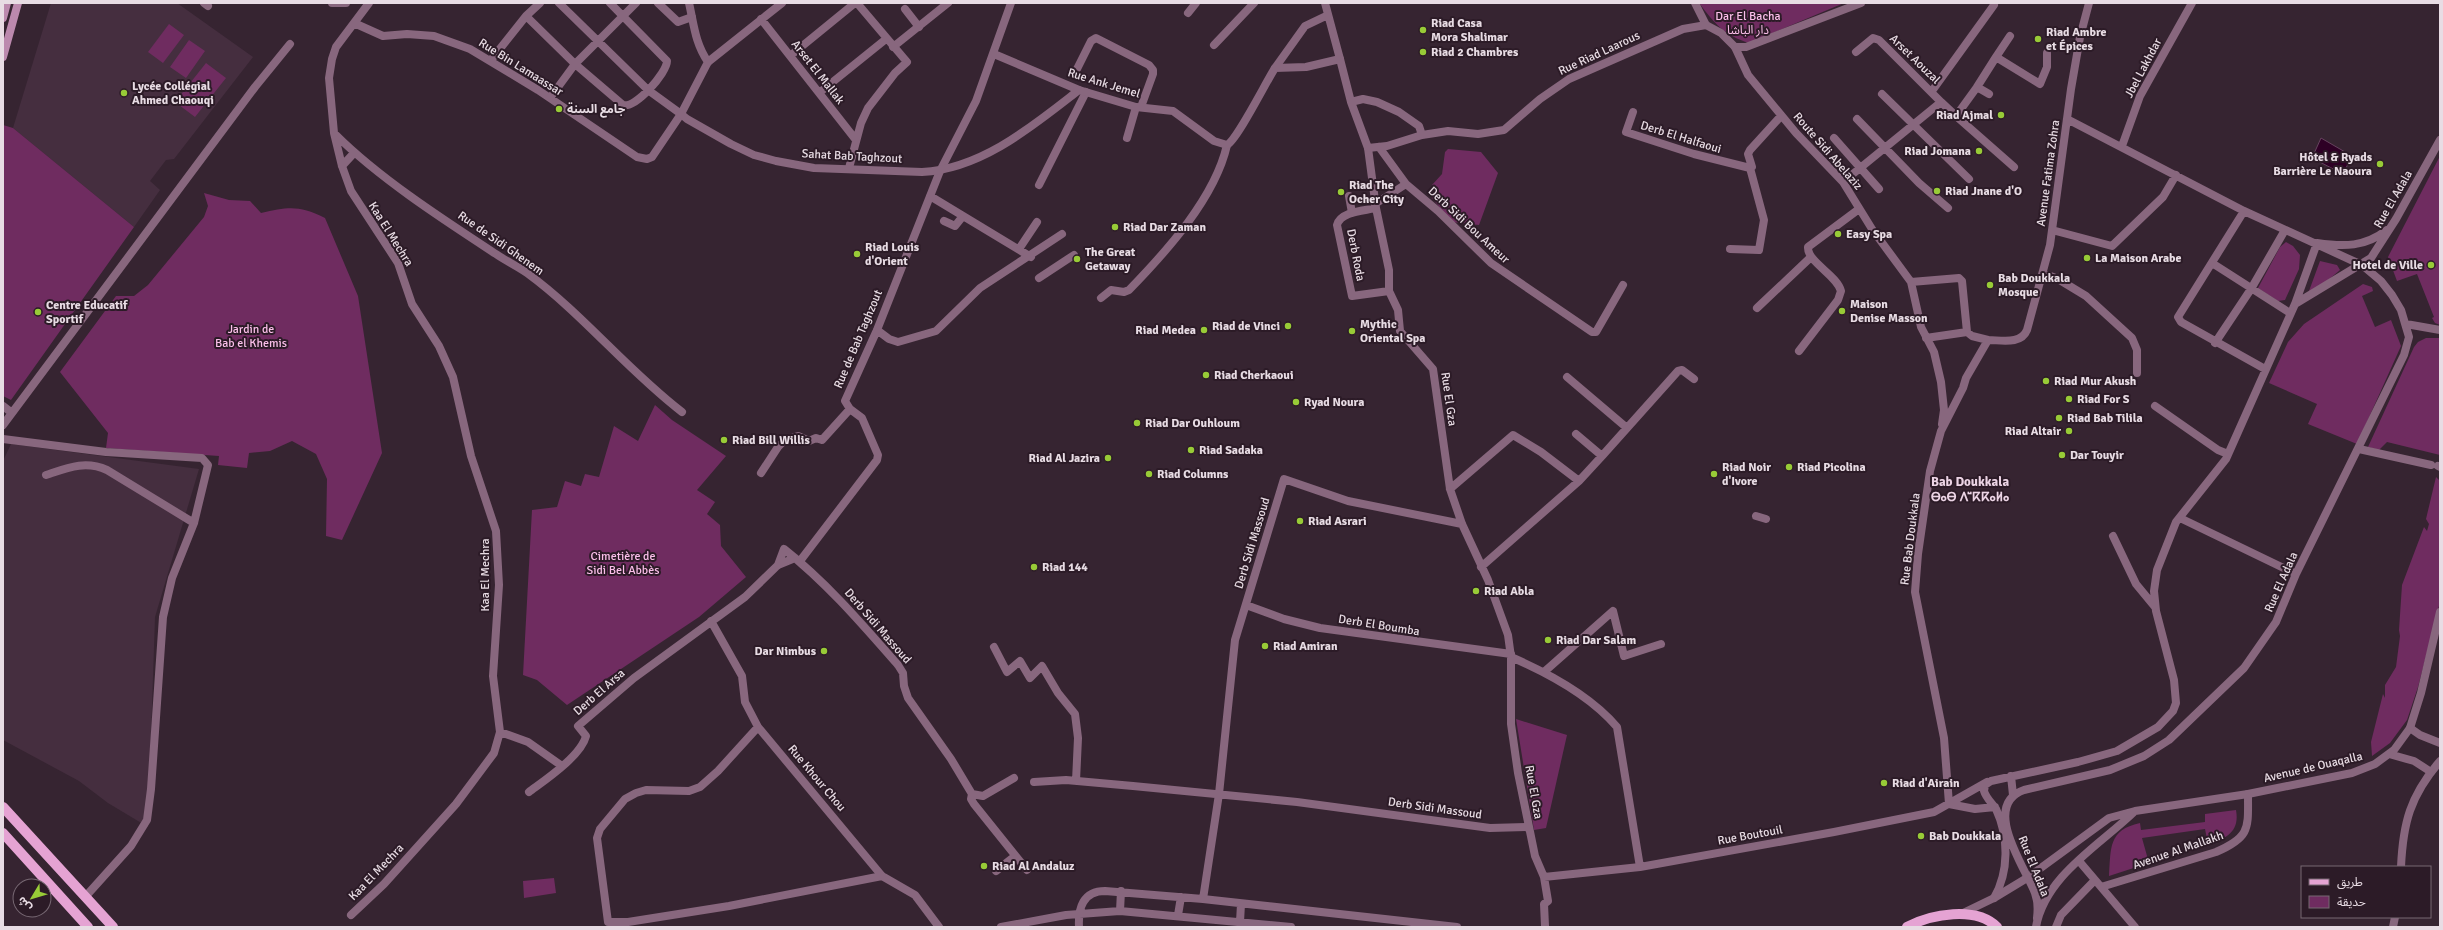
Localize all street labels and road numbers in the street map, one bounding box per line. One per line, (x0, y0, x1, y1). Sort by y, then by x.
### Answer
street label: Rue Riad Laarous (1556, 28, 1642, 79)
street label: Arset Aouzal (1886, 31, 1944, 88)
street label: Rue Bin Lamaassar (476, 35, 566, 100)
street label: Jbel Lakhdar (2121, 35, 2166, 101)
street label: Arset El Mallak (788, 37, 847, 108)
street label: Rue Ank Jemel (1066, 65, 1142, 102)
street label: Route Sidi Abelaziz (1790, 109, 1865, 193)
street label: Derb El Halfaoui (1639, 118, 1723, 157)
street label: Avenue Fatima Zohra (2034, 119, 2063, 227)
street label: Sahat Bab Taghzout (801, 146, 903, 167)
street label: Rue El Adala (2371, 168, 2416, 231)
street label: Derb Sidi Bou Ameur (1425, 184, 1513, 267)
street label: Kaa El Mechra (365, 199, 416, 269)
street label: Rue de Sidi Ghenem (455, 208, 547, 279)
street label: Derb Roda (1343, 228, 1368, 282)
street label: Rue de Bab Taghzout (831, 288, 886, 391)
street label: Rue El Gza (1437, 371, 1460, 427)
street label: Rue Bab Doukkala (1897, 492, 1924, 586)
street label: Derb Sidi Massoud (1231, 496, 1274, 591)
street label: Kaa El Mechra (478, 538, 493, 612)
street label: Rue El Adala (2262, 550, 2301, 615)
street label: Derb Sidi Massoud (841, 586, 914, 667)
street label: Derb El Boumba (1337, 612, 1421, 639)
street label: Derb El Arsa (571, 666, 628, 719)
street label: Rue Khour Chou (784, 742, 849, 815)
street label: Avenue de Ouaqalla (2262, 749, 2364, 786)
street label: Rue El Gza (1521, 764, 1546, 820)
street label: Derb Sidi Massoud (1387, 794, 1483, 823)
street label: Rue Boutouil (1716, 822, 1784, 849)
street label: Avenue Al Mallakh (2131, 828, 2225, 873)
street label: Rue El Adala (2015, 834, 2053, 899)
street label: Kaa El Mechra (346, 841, 407, 904)

